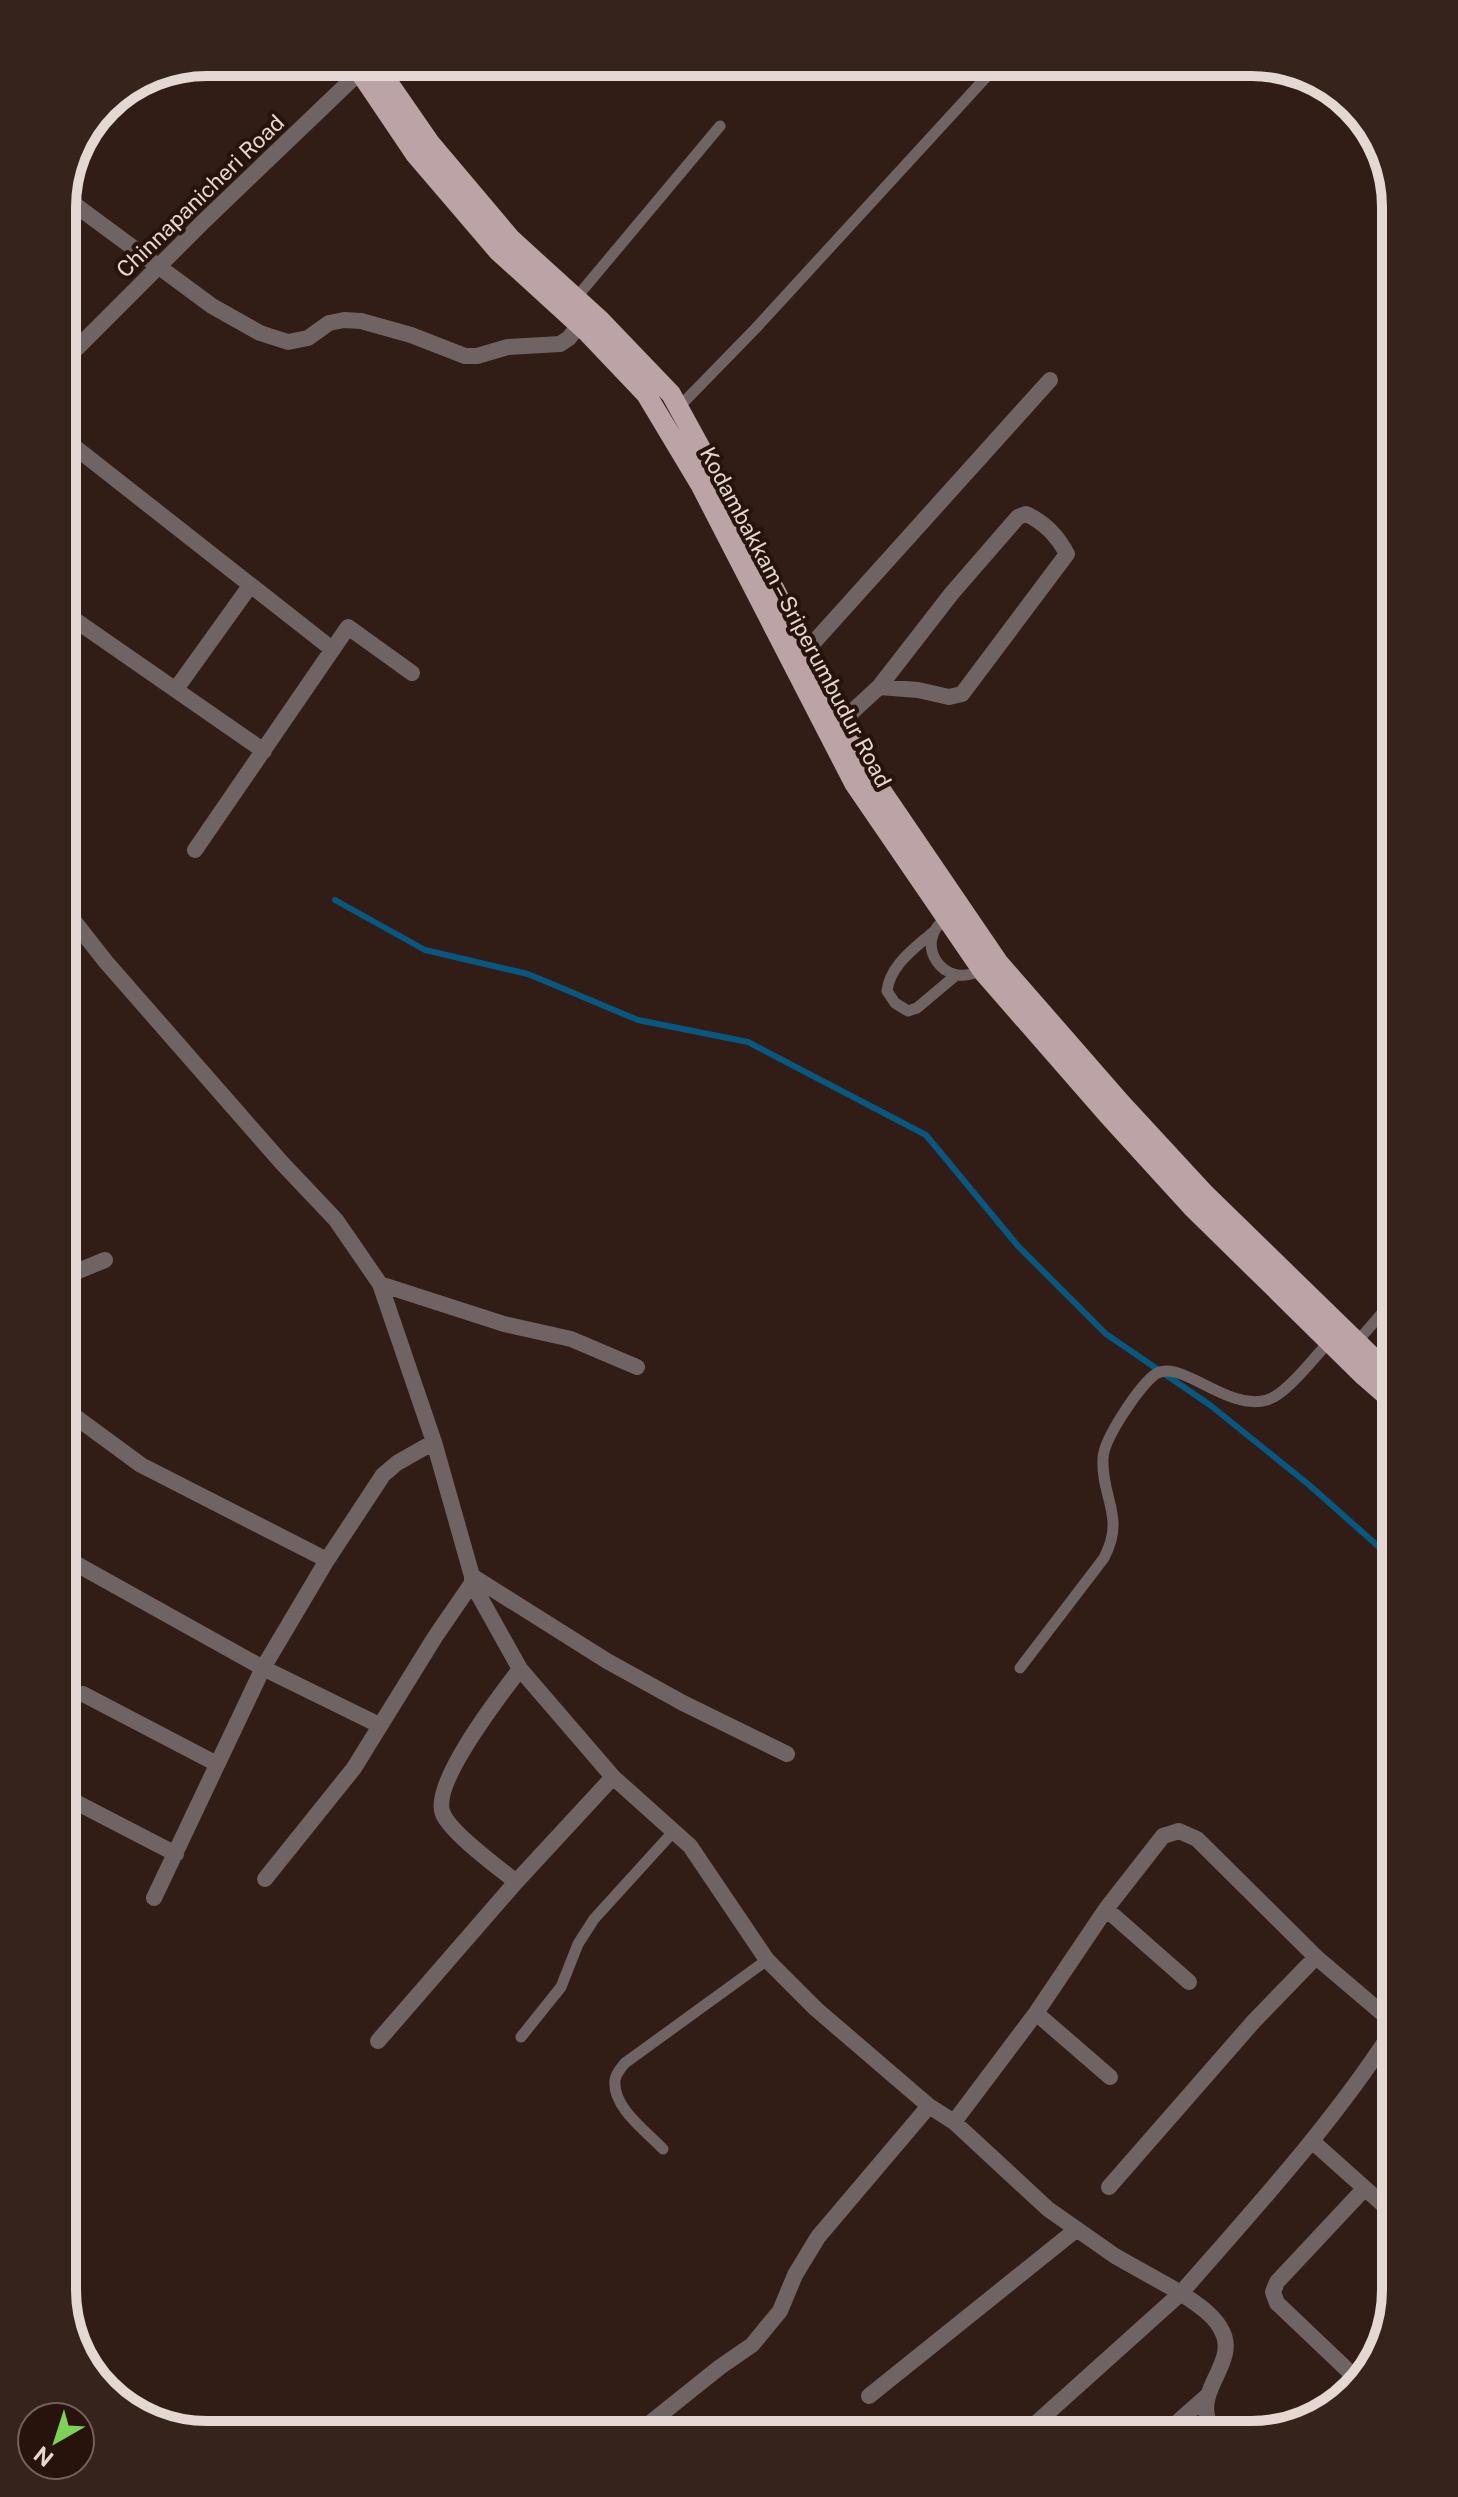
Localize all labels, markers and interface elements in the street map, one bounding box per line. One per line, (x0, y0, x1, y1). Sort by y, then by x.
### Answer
street label: Chinnapanicheri Road (111, 109, 289, 283)
street label: Kodambakkam – Sriperumbudur Road (695, 442, 897, 792)
north arrow (16, 2401, 96, 2481)
text: N (29, 2441, 58, 2472)

